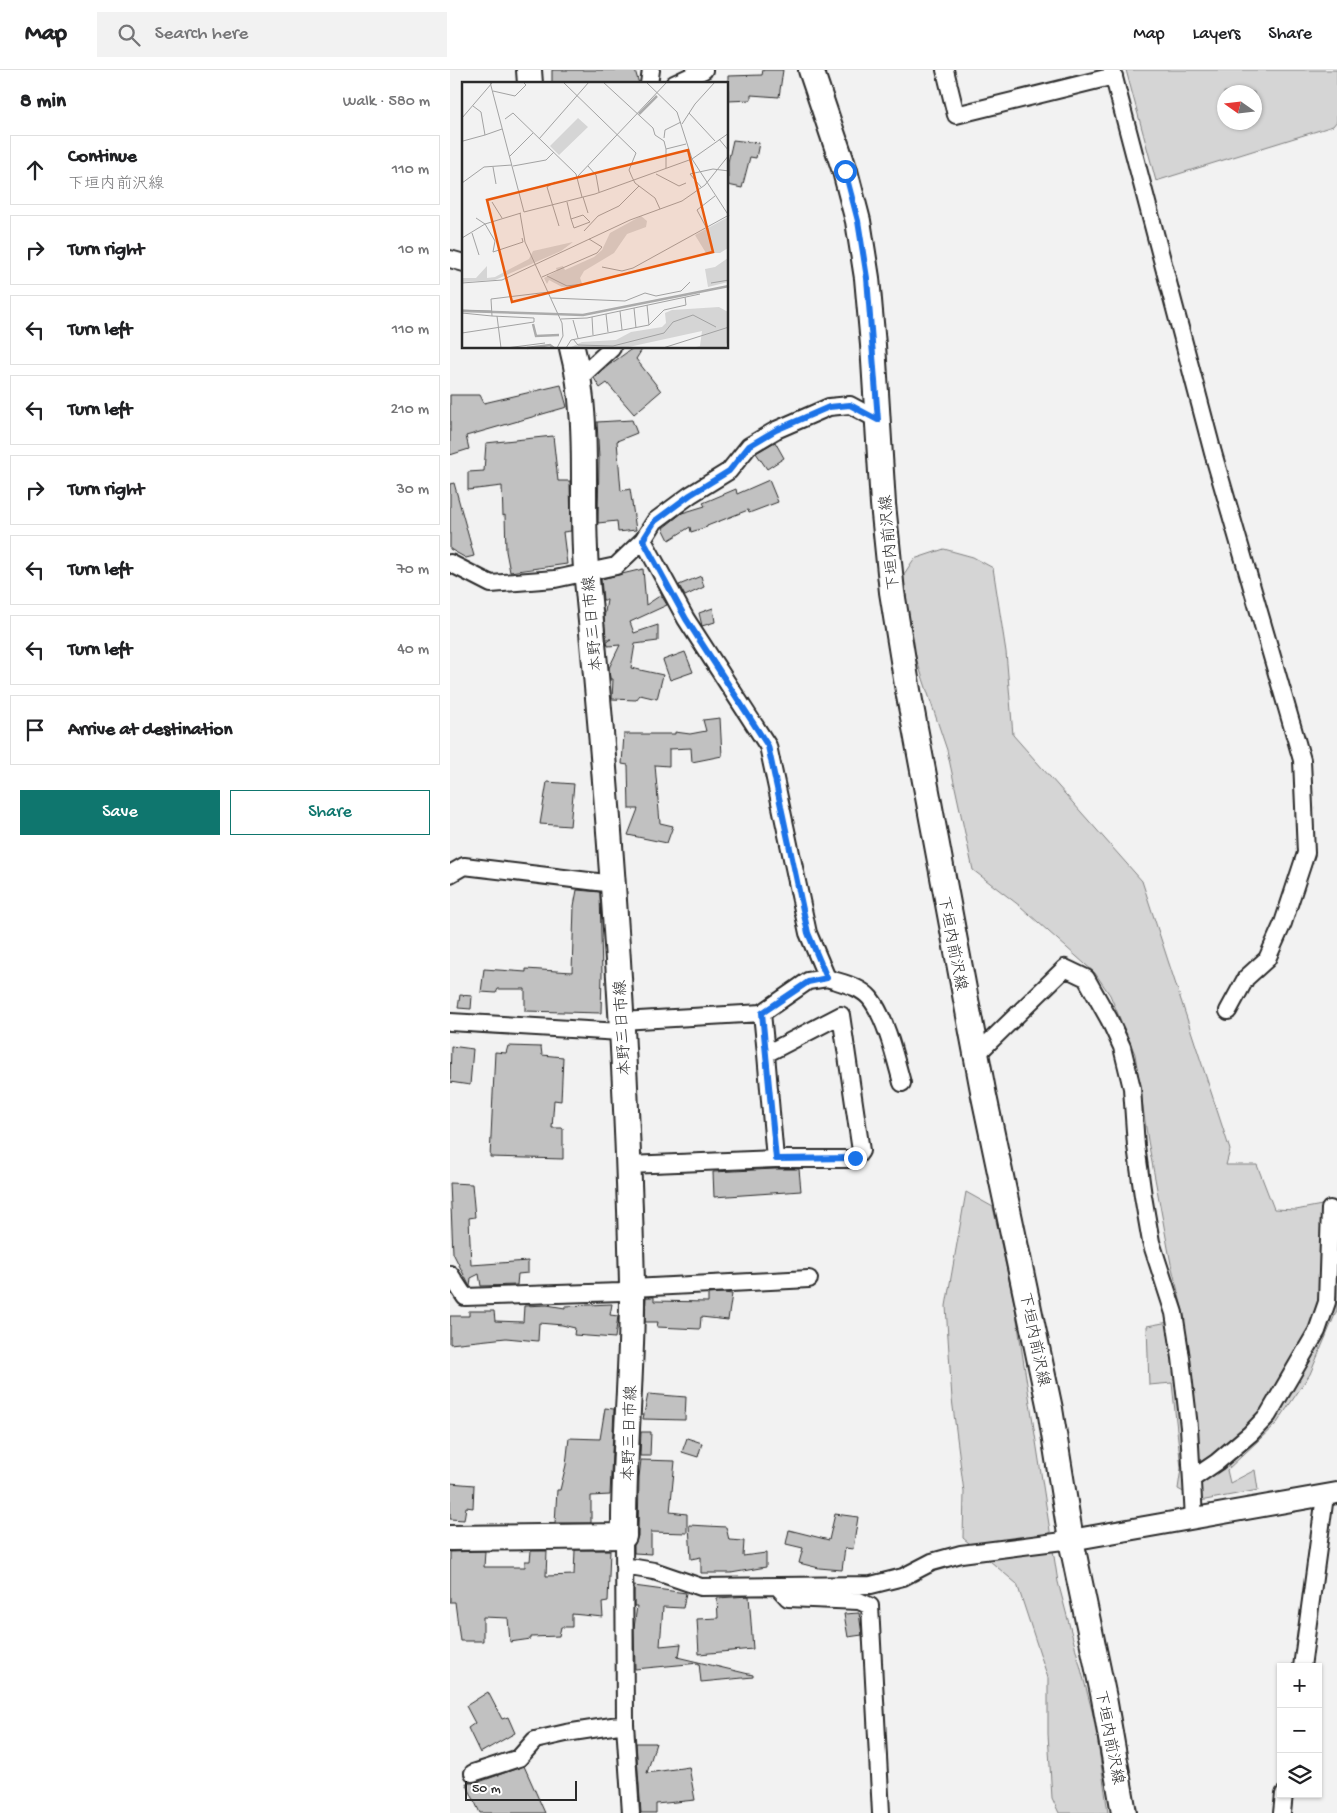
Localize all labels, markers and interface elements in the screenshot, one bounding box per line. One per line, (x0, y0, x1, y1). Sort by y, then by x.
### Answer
search box (97, 12, 447, 57)
text: Map (25, 20, 67, 49)
icon: search (115, 21, 143, 49)
text: Search here (155, 23, 248, 46)
text: Map (1133, 24, 1165, 45)
text: Layers (1193, 24, 1240, 45)
text: Share (1268, 24, 1312, 45)
inset map (462, 82, 729, 349)
north arrow (1217, 85, 1262, 130)
text: 8 min (20, 90, 66, 115)
text: Walk · 580 m (343, 93, 430, 112)
text: Continue (68, 146, 137, 169)
icon: ahead (21, 156, 49, 184)
route start (834, 160, 857, 183)
text: 110 m (392, 161, 429, 180)
text: 下垣内前沢線 (68, 176, 164, 195)
icon: right (21, 236, 49, 264)
text: Turn right (68, 239, 144, 262)
text: 10 m (398, 241, 429, 260)
icon: left (21, 316, 49, 344)
text: Turn left (68, 319, 132, 342)
text: 110 m (392, 321, 429, 340)
icon: left (21, 396, 49, 424)
text: Turn left (68, 399, 132, 422)
text: 210 m (390, 401, 429, 420)
icon: right (21, 476, 49, 504)
text: Turn right (68, 479, 144, 502)
text: 30 m (396, 481, 429, 500)
street label: 下垣内前沢線 (876, 494, 905, 592)
icon: left (21, 556, 49, 584)
text: Turn left (68, 559, 132, 582)
text: 70 m (396, 561, 429, 580)
street label: 本野三日市線 (579, 575, 608, 673)
icon: left (21, 636, 49, 664)
text: Turn left (68, 639, 132, 662)
text: 40 m (397, 641, 429, 660)
icon: arrive (21, 716, 49, 744)
text: Arrive at destination (68, 719, 232, 742)
button: Save (20, 790, 220, 835)
button: Share (230, 790, 430, 835)
street label: 下垣内前沢線 (932, 894, 971, 993)
street label: 本野三日市線 (610, 979, 636, 1076)
route end (844, 1147, 867, 1170)
street label: 下垣内前沢線 (1013, 1290, 1054, 1389)
street label: 本野三日市線 (618, 1385, 643, 1481)
map controls (1277, 1663, 1322, 1798)
button: + (1277, 1663, 1322, 1708)
street label: 下垣内前沢線 (1089, 1688, 1128, 1787)
button: − (1277, 1708, 1322, 1753)
button: layers (1277, 1753, 1322, 1798)
scale bar (465, 1778, 578, 1801)
text: 50 m (472, 1781, 501, 1798)

